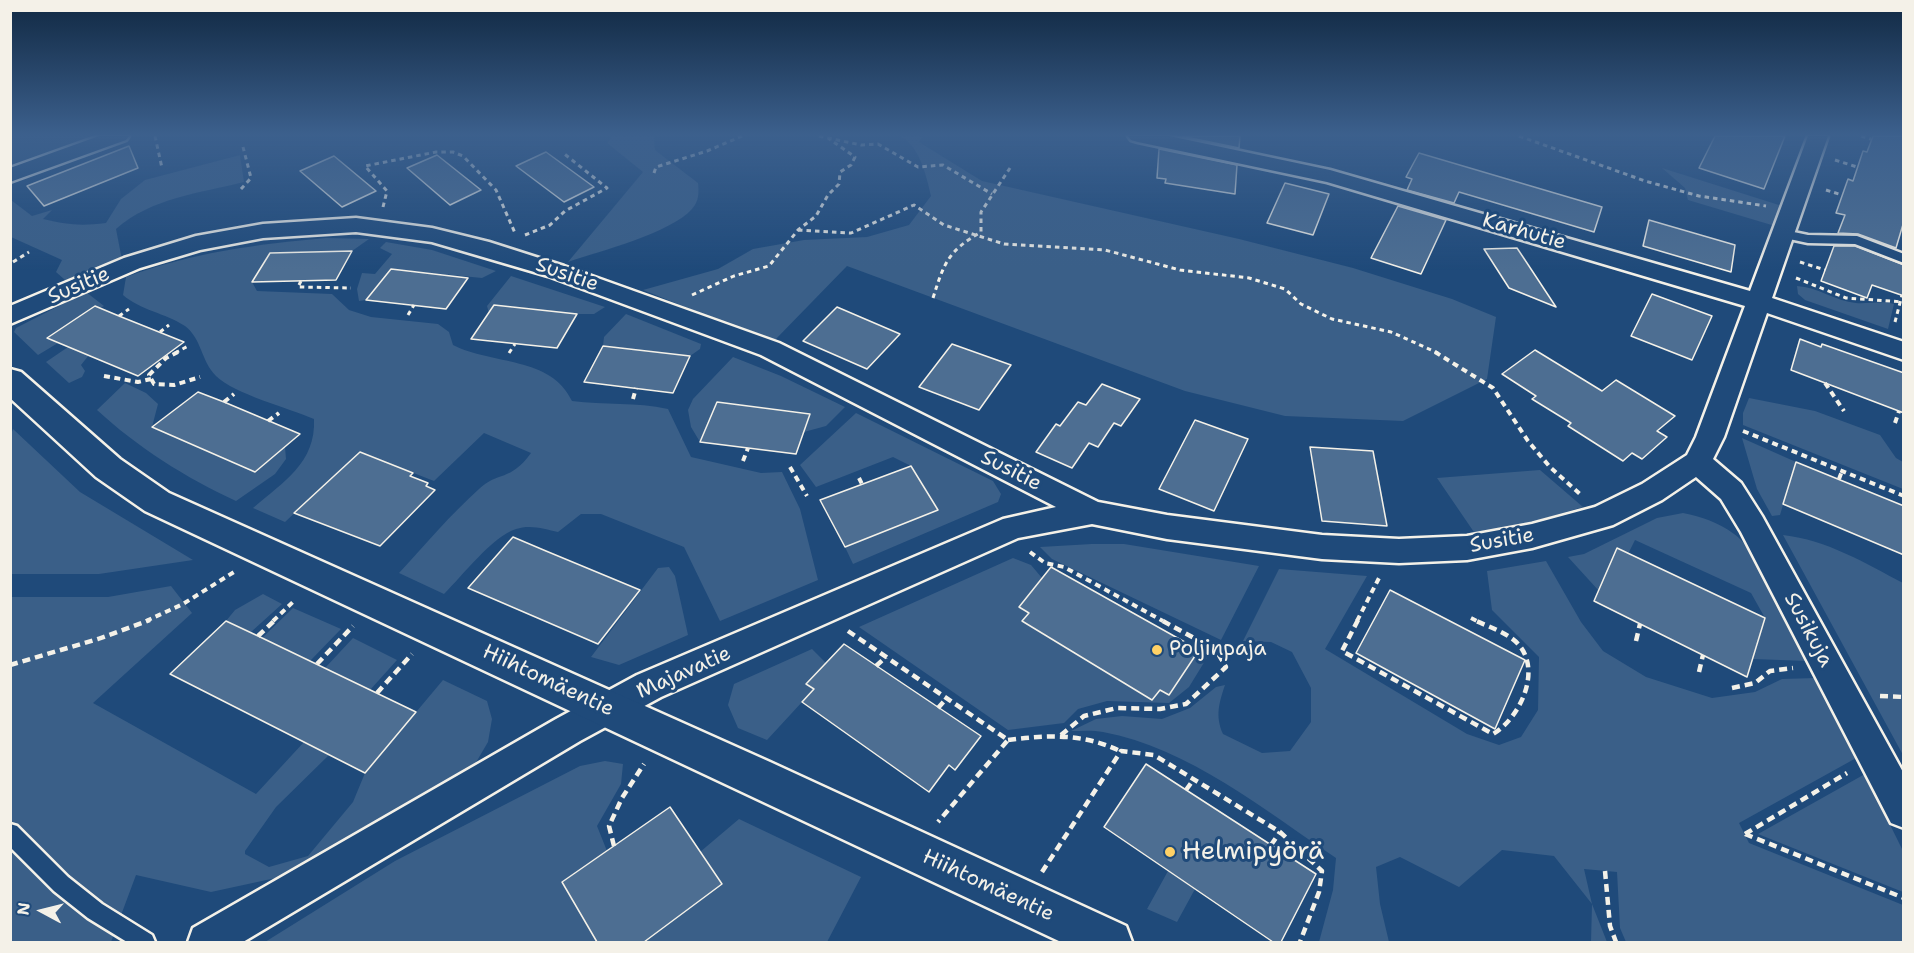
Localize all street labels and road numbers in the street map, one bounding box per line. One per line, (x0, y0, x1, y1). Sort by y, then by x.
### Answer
street label: Karhutie (1479, 208, 1569, 256)
street label: Susitie (532, 253, 602, 297)
street label: Susitie (44, 262, 114, 310)
street label: Susitie (976, 445, 1046, 497)
street label: Susitie (1468, 523, 1536, 559)
street label: Susikuja (1778, 588, 1838, 672)
street label: Hiihtomäentie (478, 640, 618, 722)
street label: Majavatie (633, 641, 735, 705)
street label: Hiihtomäentie (918, 845, 1058, 927)

